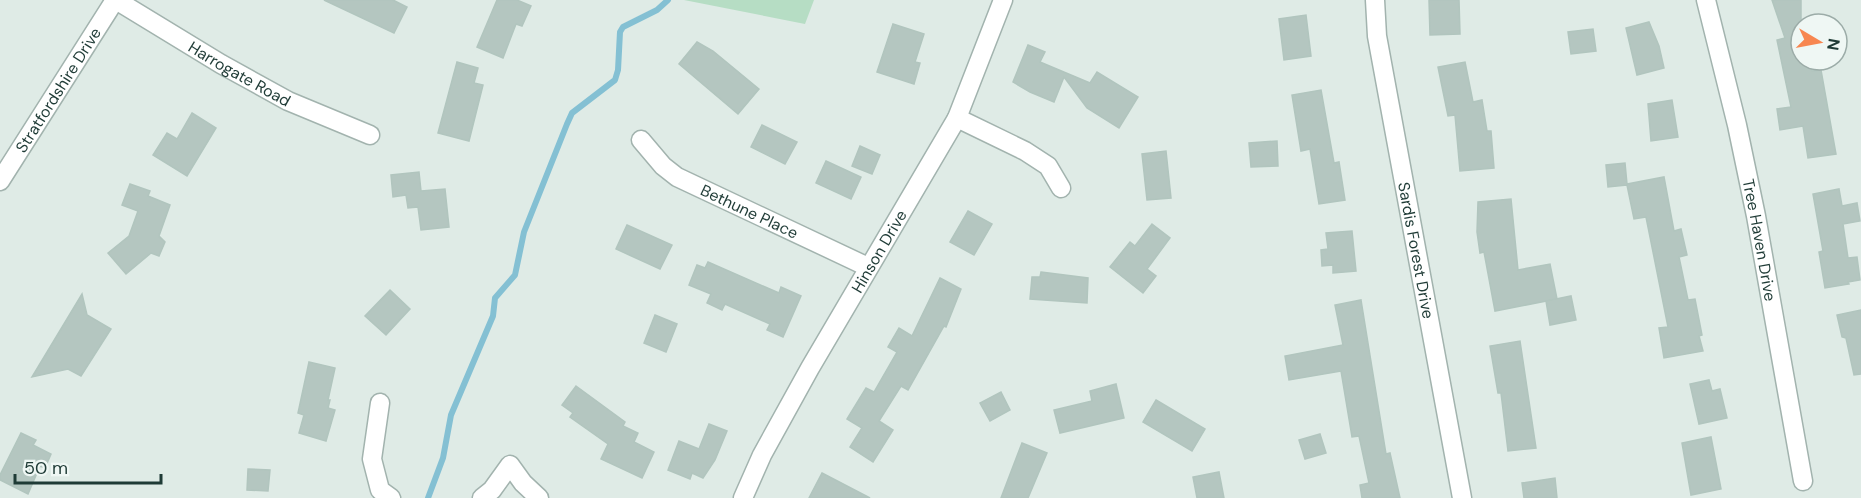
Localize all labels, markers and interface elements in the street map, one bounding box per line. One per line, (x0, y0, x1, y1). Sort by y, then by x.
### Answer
north arrow (1789, 12, 1849, 72)
street label: Stratfordshire Drive (10, 23, 106, 156)
street label: Harrogate Road (185, 36, 295, 111)
text: N (1822, 37, 1845, 52)
street label: Tree Haven Drive (1738, 177, 1781, 303)
street label: Bethune Place (697, 179, 802, 243)
street label: Sardis Forest Drive (1394, 180, 1439, 320)
street label: Hinson Drive (846, 206, 911, 296)
scale bar (15, 447, 160, 485)
text: 50 m (24, 456, 68, 480)

